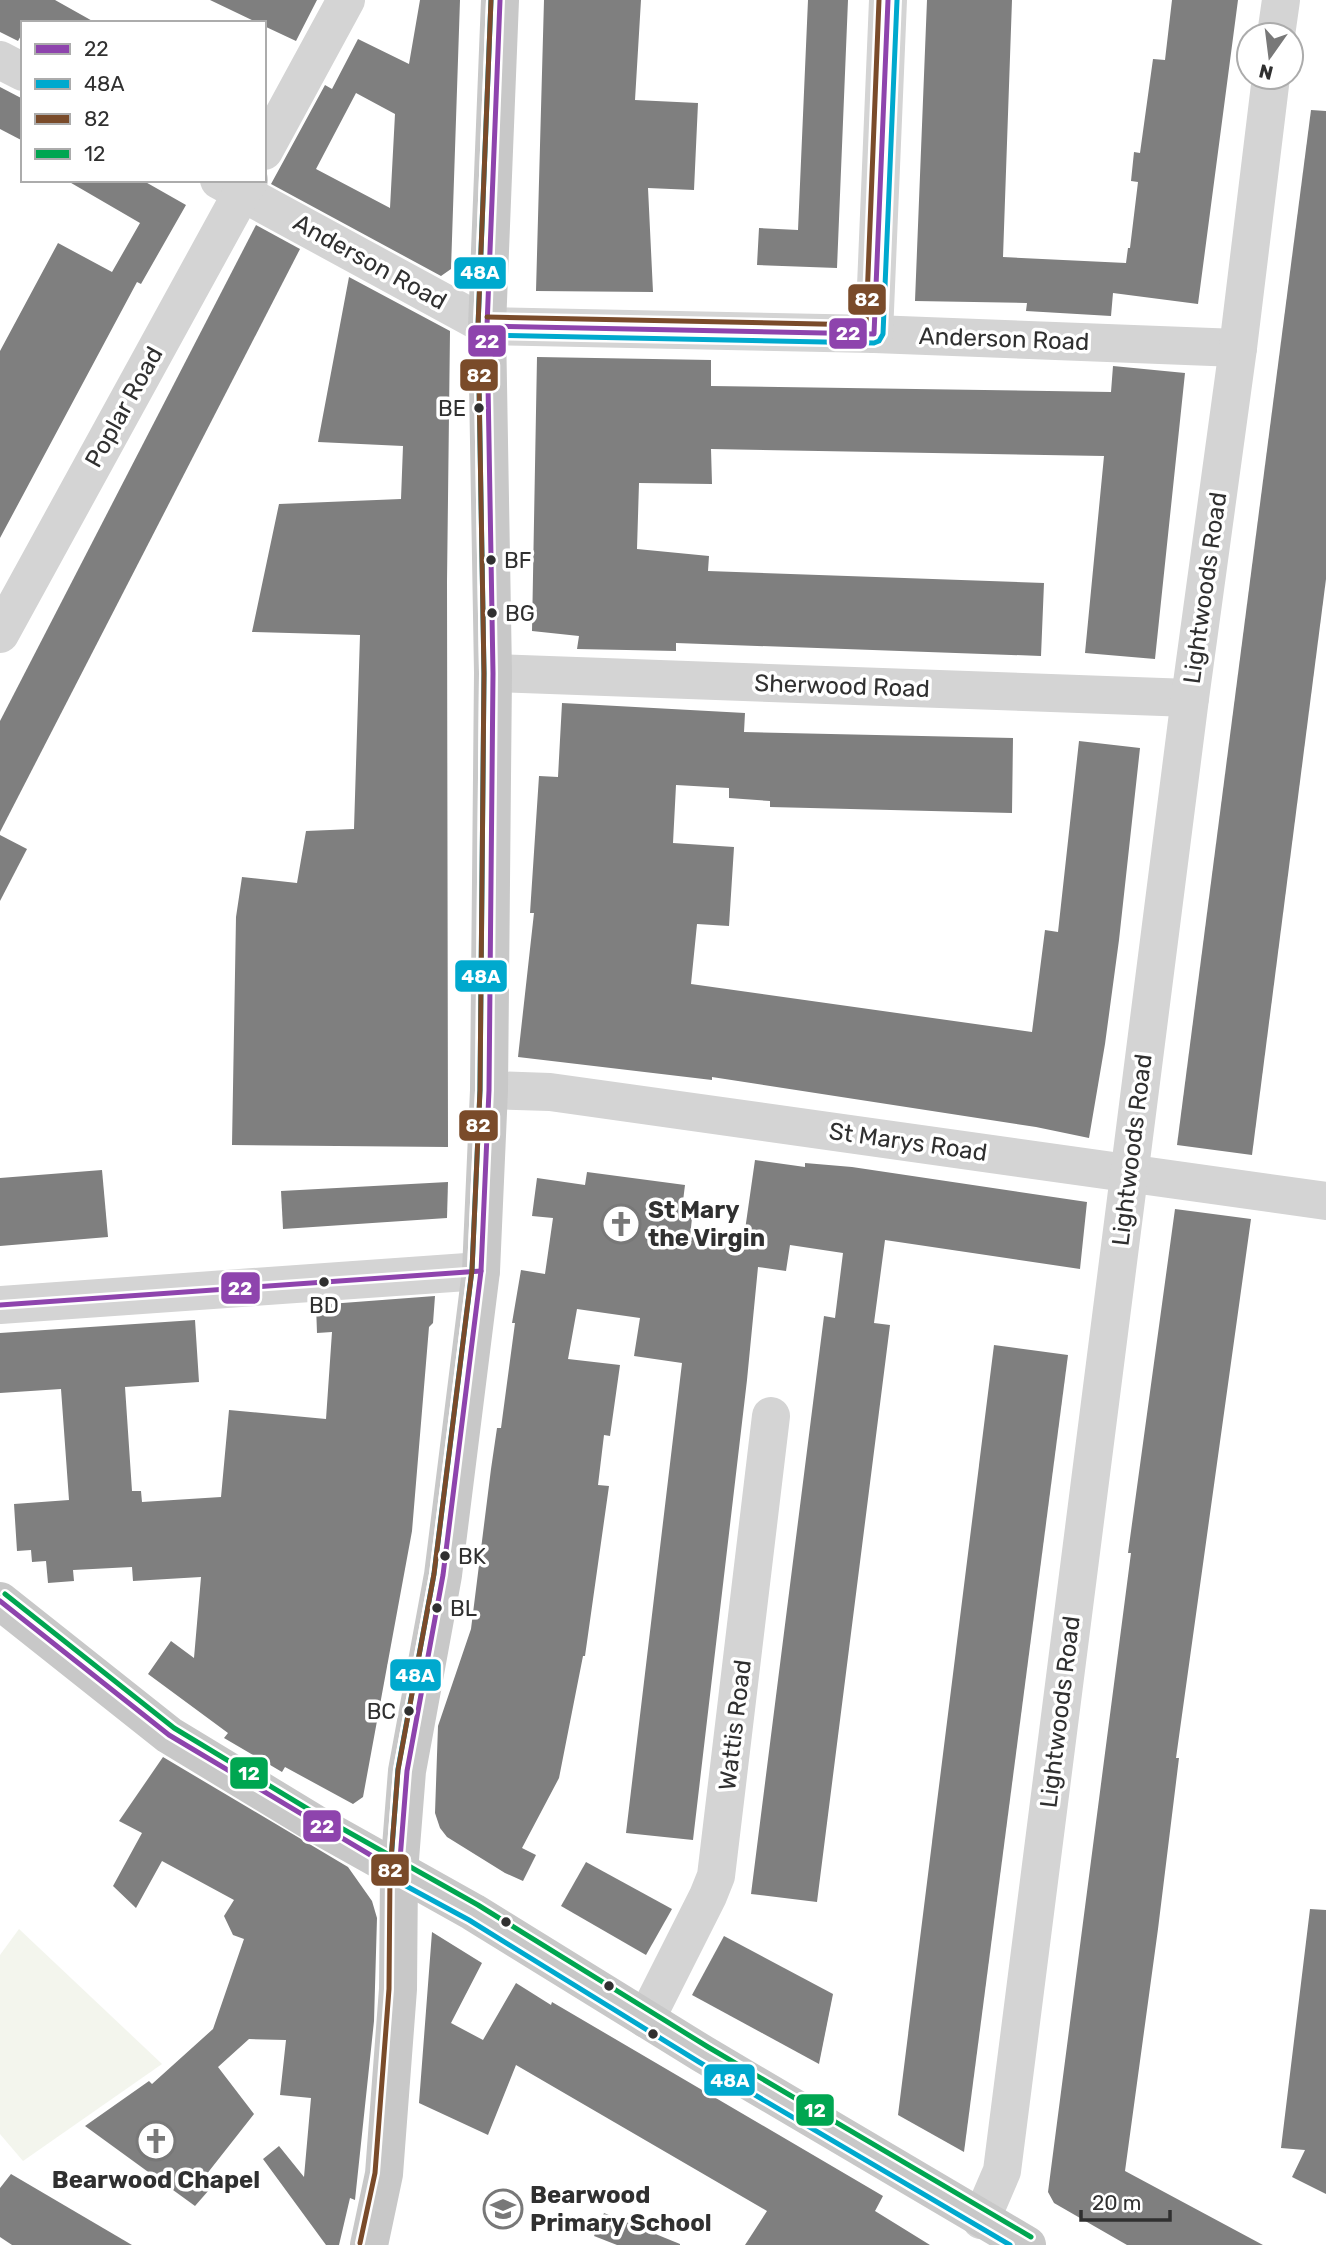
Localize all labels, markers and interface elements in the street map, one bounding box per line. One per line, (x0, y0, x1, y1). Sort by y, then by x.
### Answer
legend (21, 21, 266, 182)
north arrow (1235, 21, 1305, 91)
text: 22 (84, 36, 109, 61)
text: N (1257, 59, 1275, 85)
text: 48A (84, 71, 124, 96)
text: 82 (84, 106, 110, 131)
text: 12 (84, 141, 105, 166)
street label: Anderson Road (289, 208, 451, 316)
line badge: 48A (453, 256, 507, 290)
text: 48A (460, 261, 500, 284)
line badge: 82 (847, 283, 887, 316)
text: 82 (854, 288, 880, 311)
line badge: 22 (828, 317, 868, 350)
text: 22 (836, 322, 860, 345)
street label: Anderson Road (918, 322, 1090, 356)
line badge: 22 (467, 324, 507, 358)
text: 22 (475, 330, 499, 353)
street label: Poplar Road (79, 342, 169, 472)
line badge: 82 (459, 358, 499, 392)
text: 82 (466, 364, 492, 387)
place label: BE (438, 395, 466, 422)
marker: BE (472, 401, 486, 415)
street label: Lightwoods Road (1178, 490, 1232, 686)
place label: BF (504, 547, 532, 574)
marker: BF (484, 553, 498, 567)
place label: BG (505, 600, 535, 627)
marker: BG (485, 606, 499, 620)
street label: Sherwood Road (754, 669, 930, 703)
line badge: 48A (454, 959, 508, 993)
text: 48A (461, 965, 501, 988)
street label: Lightwoods Road (1106, 1052, 1158, 1248)
line badge: 82 (458, 1109, 499, 1142)
text: 82 (465, 1114, 491, 1137)
street label: St Marys Road (827, 1117, 989, 1167)
place label: St Mary the Virgin (648, 1196, 765, 1252)
church icon: St Mary the Virgin (600, 1203, 642, 1245)
line badge: 22 (220, 1271, 261, 1305)
marker: BD (317, 1275, 331, 1289)
text: 22 (228, 1277, 252, 1300)
place label: BD (309, 1292, 339, 1319)
place label: BK (458, 1543, 486, 1570)
marker: BK (438, 1549, 452, 1563)
place label: BL (450, 1595, 477, 1622)
marker: BL (430, 1601, 444, 1615)
street label: Lightwoods Road (1034, 1614, 1086, 1810)
line badge: 48A (389, 1658, 442, 1692)
street label: Wattis Road (713, 1658, 757, 1792)
text: 48A (395, 1664, 435, 1687)
place label: BC (367, 1698, 396, 1725)
marker: BC (402, 1704, 416, 1718)
line badge: 12 (229, 1756, 269, 1790)
text: 12 (238, 1762, 260, 1785)
line badge: 22 (302, 1809, 342, 1843)
text: 22 (310, 1815, 334, 1838)
line badge: 82 (370, 1853, 410, 1887)
text: 82 (377, 1859, 403, 1882)
unlabelled marker (499, 1915, 513, 1929)
unlabelled marker (602, 1979, 616, 1993)
unlabelled marker (646, 2027, 660, 2041)
line badge: 48A (703, 2063, 756, 2097)
text: 48A (710, 2069, 750, 2092)
line badge: 12 (795, 2093, 835, 2127)
text: 12 (804, 2099, 826, 2122)
church icon: Bearwood Chapel (135, 2120, 177, 2162)
place label: Bearwood Chapel (52, 2166, 260, 2194)
scale bar (1081, 2178, 1170, 2222)
place label: Bearwood Primary School (530, 2181, 712, 2237)
school or university icon: Bearwood Primary School (482, 2188, 524, 2230)
text: 20 m (1092, 2190, 1141, 2215)

